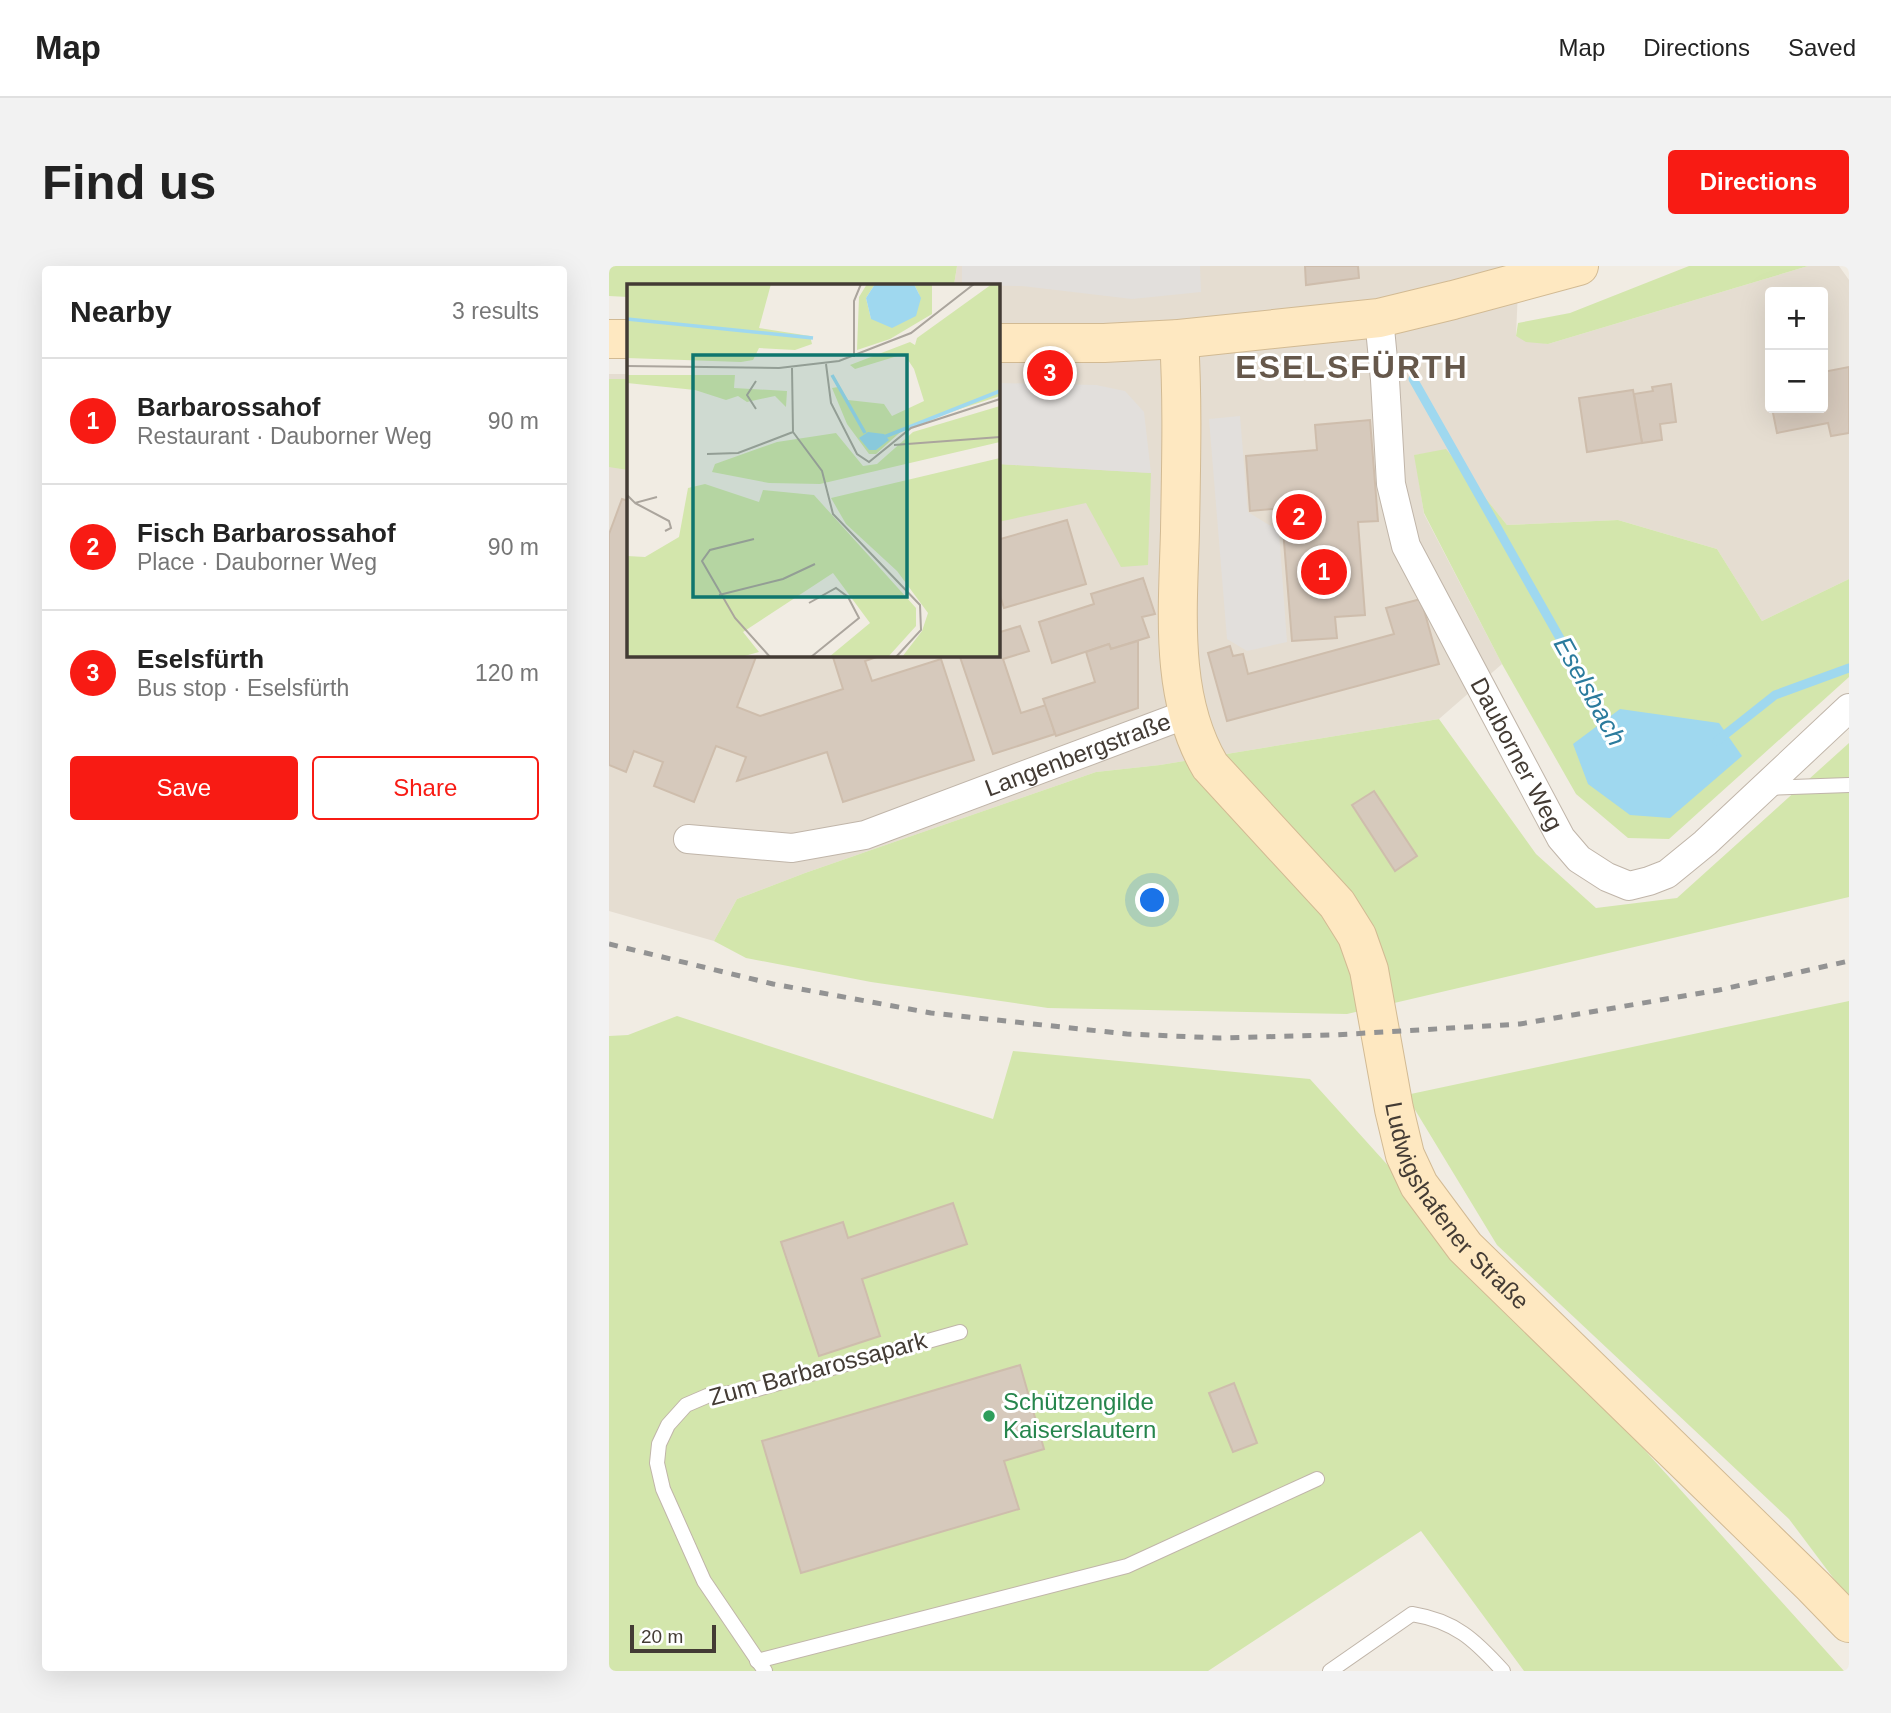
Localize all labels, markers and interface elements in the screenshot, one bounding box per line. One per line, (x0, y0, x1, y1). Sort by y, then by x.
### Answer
text: Map (35, 29, 101, 66)
text: Map (1559, 34, 1605, 61)
text: Directions (1643, 34, 1750, 61)
text: Saved (1788, 34, 1856, 61)
button: Directions (1668, 150, 1849, 214)
text: Find us (42, 155, 216, 209)
inset map (627, 284, 999, 656)
map controls (1765, 287, 1828, 413)
button: + (1765, 287, 1828, 350)
text: Nearby (70, 295, 172, 328)
text: 3 results (452, 298, 539, 324)
pin: 3 (1027, 347, 1073, 399)
district label: ESELSFÜRTH (1235, 349, 1469, 385)
button: − (1765, 350, 1828, 413)
text: Barbarossahof (137, 392, 321, 422)
text: 1 (87, 408, 99, 434)
text: 90 m (488, 408, 539, 434)
text: Restaurant · Dauborner Weg (137, 423, 432, 449)
pin: 2 (1276, 491, 1322, 543)
text: Fisch Barbarossahof (137, 518, 396, 548)
text: 2 (87, 534, 99, 560)
text: 90 m (488, 534, 539, 560)
pin: 1 (1301, 546, 1347, 598)
text: Place · Dauborner Weg (137, 549, 377, 575)
water label: Eselsbach (1548, 631, 1632, 751)
text: Eselsfürth (137, 644, 264, 674)
text: 3 (87, 660, 99, 686)
text: 120 m (475, 660, 539, 686)
street label: Dauborner Weg (1465, 673, 1569, 835)
text: Bus stop · Eselsfürth (137, 675, 349, 701)
street label: Langenbergstraße (981, 707, 1174, 802)
button: Save (70, 756, 298, 820)
button: Share (312, 756, 539, 820)
your location (1135, 883, 1169, 917)
street label: Ludwigshafener Straße (1380, 1100, 1535, 1315)
street label: Zum Barbarossapark (706, 1326, 931, 1411)
place label: Schützengilde Kaiserslautern (1003, 1388, 1156, 1443)
marker: Schützengilde Kaiserslautern (981, 1408, 997, 1424)
scale bar (630, 1622, 716, 1654)
text: 20 m (641, 1626, 683, 1647)

